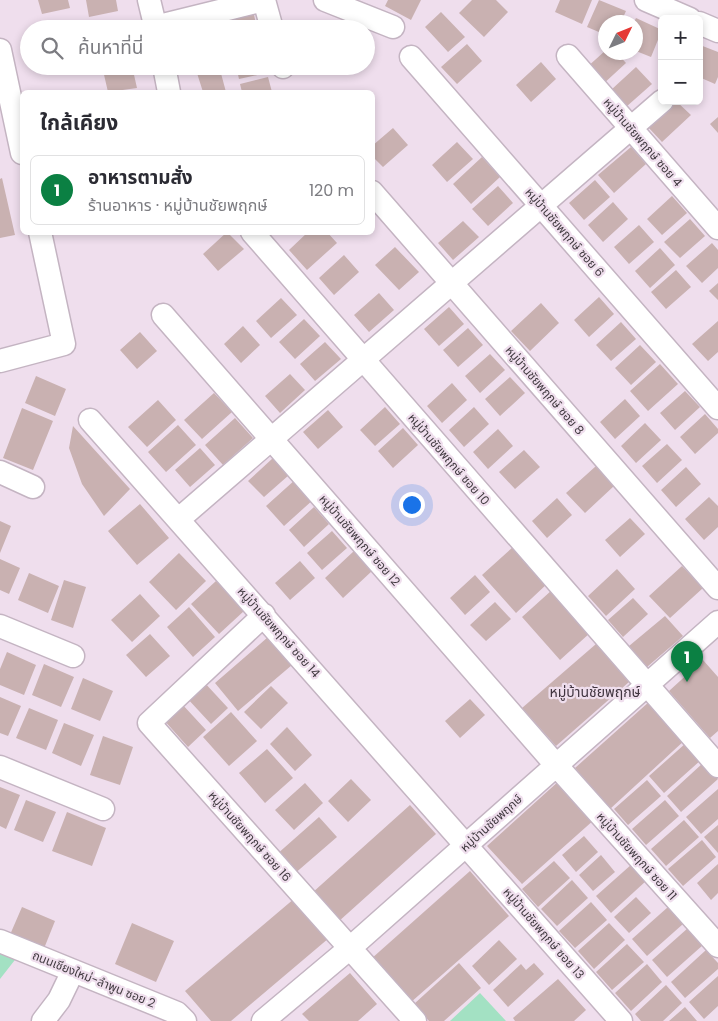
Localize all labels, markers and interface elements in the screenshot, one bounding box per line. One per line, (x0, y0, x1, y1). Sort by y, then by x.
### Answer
north arrow (598, 15, 643, 60)
map controls (658, 15, 703, 105)
button: + (658, 15, 703, 60)
search box (20, 20, 375, 75)
icon: search (38, 34, 66, 62)
text: ค้นหาที่นี่ (78, 34, 143, 61)
button: − (658, 60, 703, 105)
street label: หมู่บ้านชัยพฤกษ์ ซอย 4 (600, 94, 687, 190)
text: ใกล้เคียง (40, 108, 118, 137)
text: อาหารตามสั่ง (88, 164, 193, 191)
text: 1 (54, 179, 60, 202)
text: 120 m (309, 179, 354, 202)
street label: หมู่บ้านชัยพฤกษ์ ซอย 6 (522, 184, 608, 280)
text: ร้านอาหาร · หมู่บ้านชัยพฤกษ์ (88, 194, 268, 217)
street label: หมู่บ้านชัยพฤกษ์ ซอย 8 (502, 342, 588, 438)
street label: หมู่บ้านชัยพฤกษ์ ซอย 10 (404, 409, 494, 509)
street label: หมู่บ้านชัยพฤกษ์ ซอย 12 (316, 491, 404, 589)
your location (399, 492, 425, 518)
street label: หมู่บ้านชัยพฤกษ์ ซอย 14 (234, 583, 325, 681)
pin: 1 (671, 641, 703, 682)
district label: หมู่บ้านชัยพฤกษ์ (549, 682, 641, 702)
street label: หมู่บ้านชัยพฤกษ์ ซอย 16 (205, 787, 295, 885)
street label: หมู่บ้านชัยพฤกษ์ (456, 790, 526, 855)
street label: หมู่บ้านชัยพฤกษ์ ซอย 11 (593, 808, 681, 904)
street label: หมู่บ้านชัยพฤกษ์ ซอย 13 (500, 884, 588, 982)
street label: ถนนเชียงใหม่-ลำพูน ซอย 2 (30, 947, 158, 1012)

